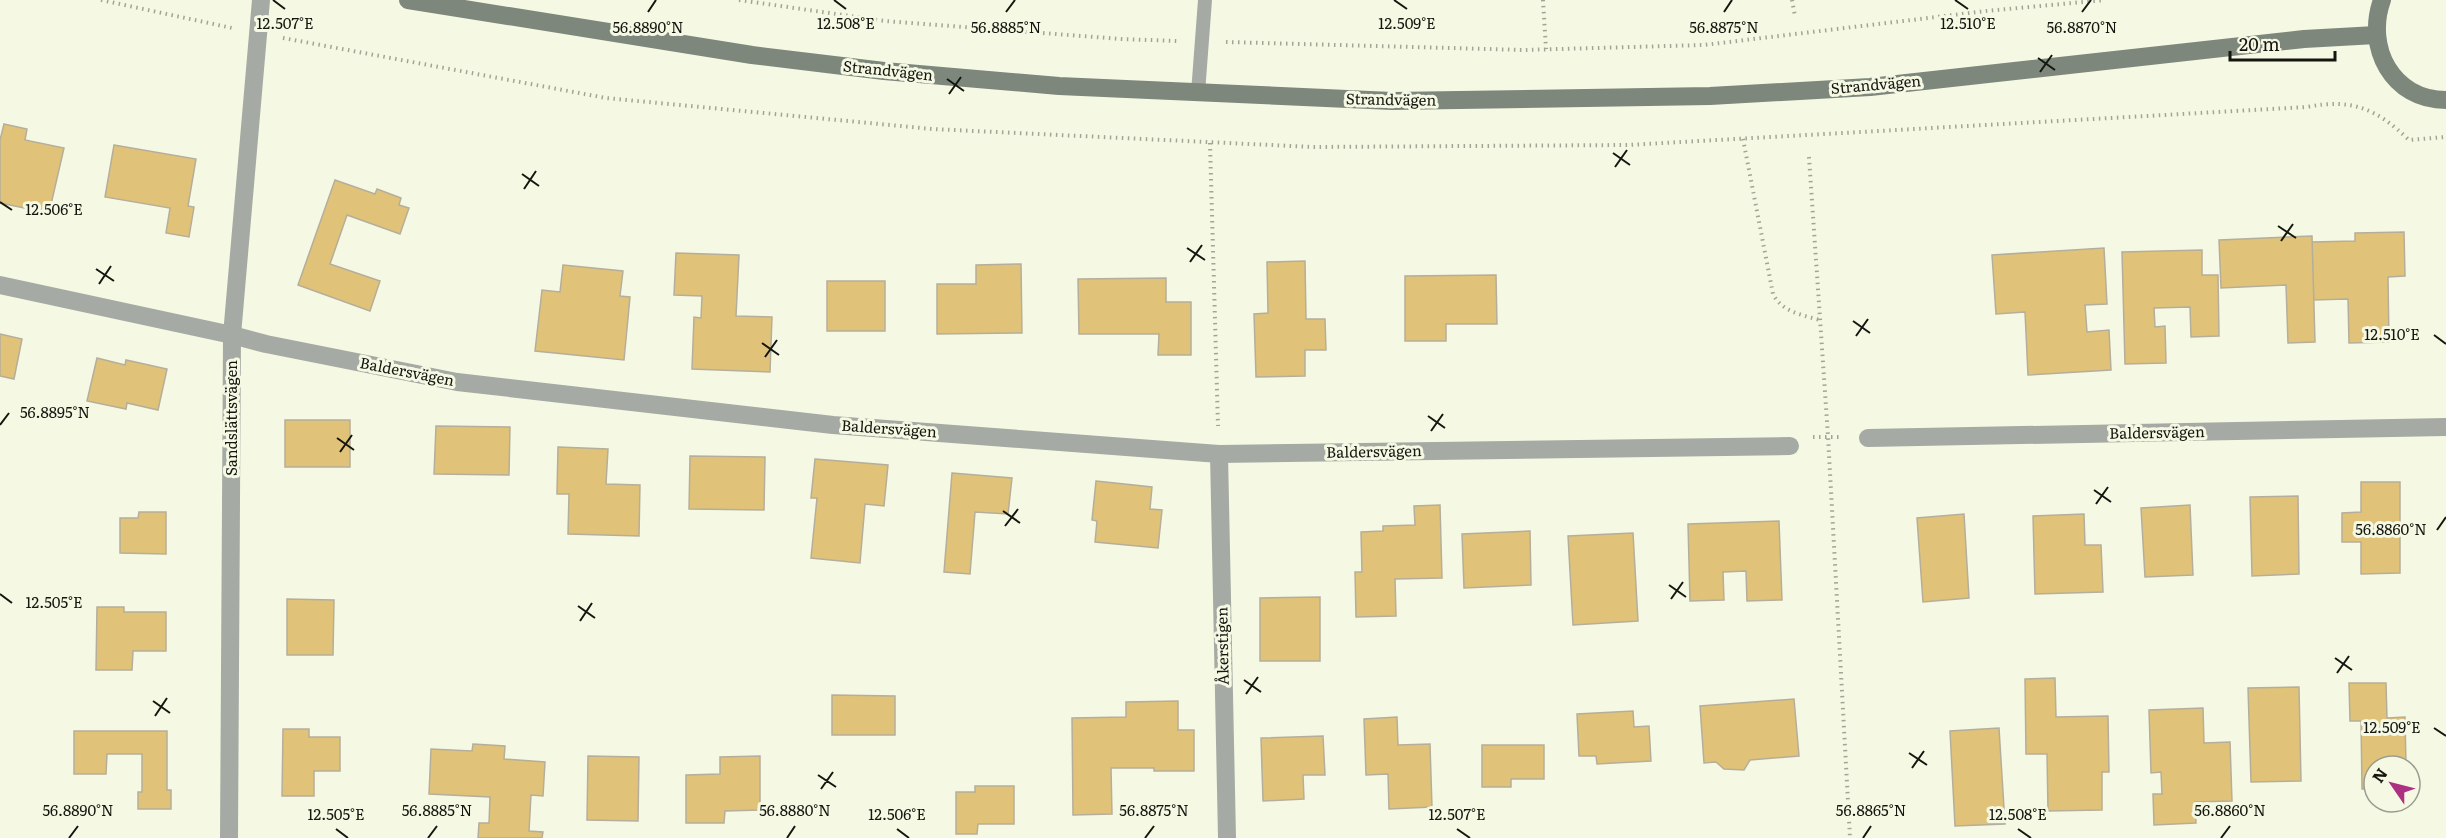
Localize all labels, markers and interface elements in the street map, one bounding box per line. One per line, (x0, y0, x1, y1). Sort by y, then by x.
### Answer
text: 12.507°E (256, 11, 314, 34)
text: 12.508°E (817, 11, 875, 34)
text: 12.509°E (1378, 11, 1436, 34)
text: 12.510°E (1940, 11, 1996, 34)
text: 56.8890°N (612, 15, 684, 38)
text: 56.8885°N (971, 15, 1041, 38)
text: 56.8875°N (1689, 15, 1759, 38)
text: 56.8870°N (2047, 15, 2117, 38)
scale bar (2230, 24, 2335, 62)
text: 20 m (2239, 30, 2280, 57)
street label: Strandvägen (842, 53, 934, 86)
street label: Strandvägen (1830, 68, 1922, 99)
street label: Strandvägen (1346, 86, 1437, 111)
text: 12.506°E (25, 197, 83, 220)
text: 12.510°E (2364, 322, 2420, 345)
street label: Baldersvägen (358, 350, 456, 391)
street label: Sandslättsvägen (219, 360, 242, 476)
text: 56.8895°N (20, 400, 90, 423)
street label: Baldersvägen (841, 413, 938, 442)
street label: Baldersvägen (2109, 419, 2205, 444)
street label: Baldersvägen (1326, 438, 1422, 463)
text: 56.8860°N (2355, 517, 2427, 540)
text: 12.505°E (25, 590, 83, 613)
street label: Åkerstigen (1209, 607, 1234, 685)
text: 12.509°E (2363, 715, 2421, 738)
north arrow (2362, 754, 2422, 814)
text: N (2365, 762, 2393, 787)
text: 56.8890°N (42, 798, 114, 821)
text: 56.8885°N (402, 798, 472, 821)
text: 56.8880°N (759, 798, 831, 821)
text: 56.8875°N (1119, 798, 1189, 821)
text: 56.8865°N (1836, 798, 1906, 821)
text: 56.8860°N (2194, 798, 2266, 821)
text: 12.505°E (307, 802, 365, 825)
text: 12.506°E (868, 802, 926, 825)
text: 12.507°E (1428, 802, 1486, 825)
text: 12.508°E (1989, 802, 2047, 825)

